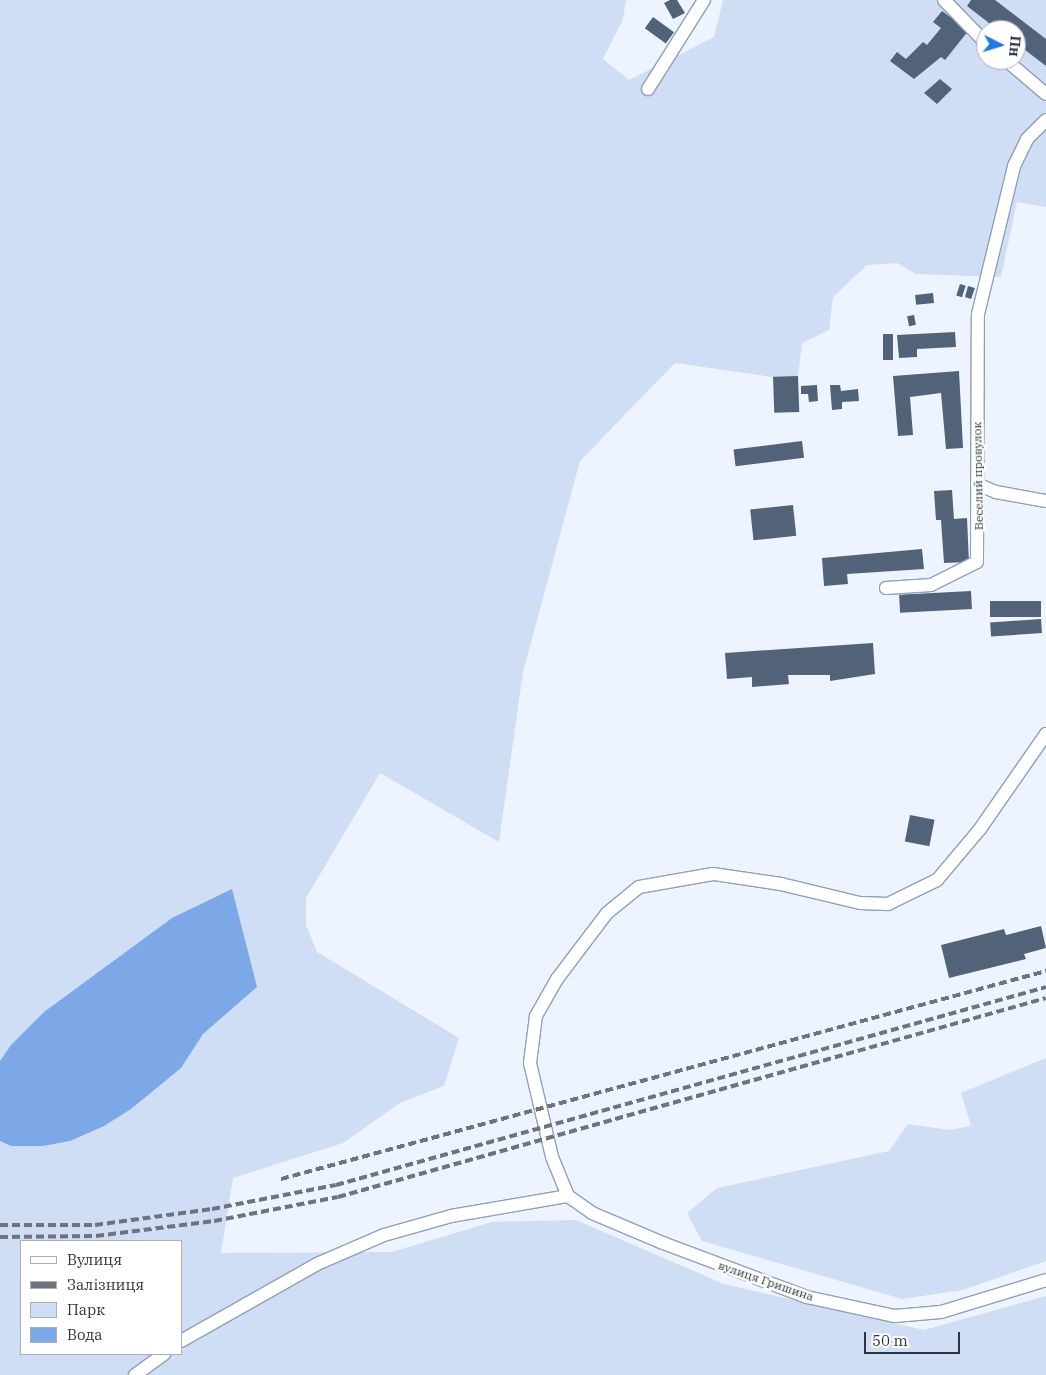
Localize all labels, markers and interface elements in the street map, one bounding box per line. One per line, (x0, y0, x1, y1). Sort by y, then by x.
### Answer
north arrow (976, 20, 1026, 70)
text: Пн (1005, 35, 1025, 57)
street label: Веселий провулок (970, 422, 986, 530)
legend (20, 1240, 182, 1355)
text: Вулиця (67, 1250, 122, 1269)
street label: вулиця Гришина (716, 1258, 816, 1304)
text: Залізниця (67, 1275, 144, 1294)
text: Парк (67, 1300, 105, 1319)
scale bar (866, 1322, 962, 1354)
text: Вода (67, 1325, 103, 1344)
text: 50 m (872, 1331, 908, 1350)

